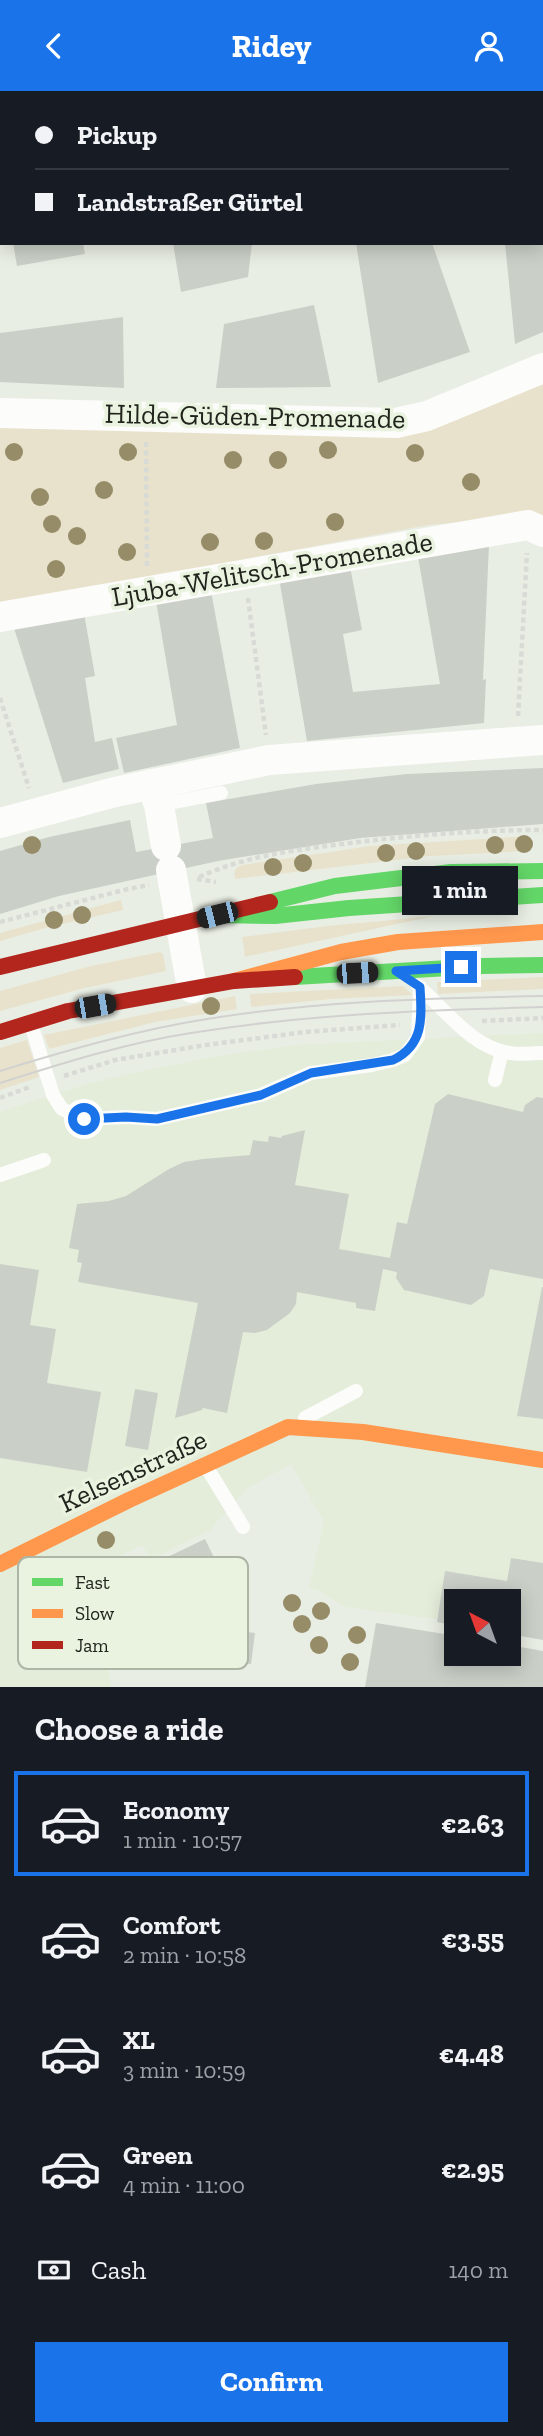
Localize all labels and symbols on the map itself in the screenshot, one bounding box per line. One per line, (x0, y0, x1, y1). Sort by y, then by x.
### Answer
street label: Hilde-Güden-Promenade (104, 397, 406, 435)
street label: Ljuba-Welitsch-Promenade (109, 525, 435, 613)
callout: 1 min (403, 865, 519, 915)
car (195, 900, 240, 930)
route end (445, 951, 477, 983)
car (336, 961, 379, 985)
car (73, 992, 118, 1020)
route start (68, 1103, 100, 1135)
street label: Kelsenstraße (54, 1422, 212, 1520)
legend (18, 1557, 248, 1669)
text: Fast (75, 1571, 110, 1594)
north arrow (444, 1589, 522, 1666)
text: Slow (75, 1602, 115, 1625)
text: Jam (75, 1634, 109, 1657)

